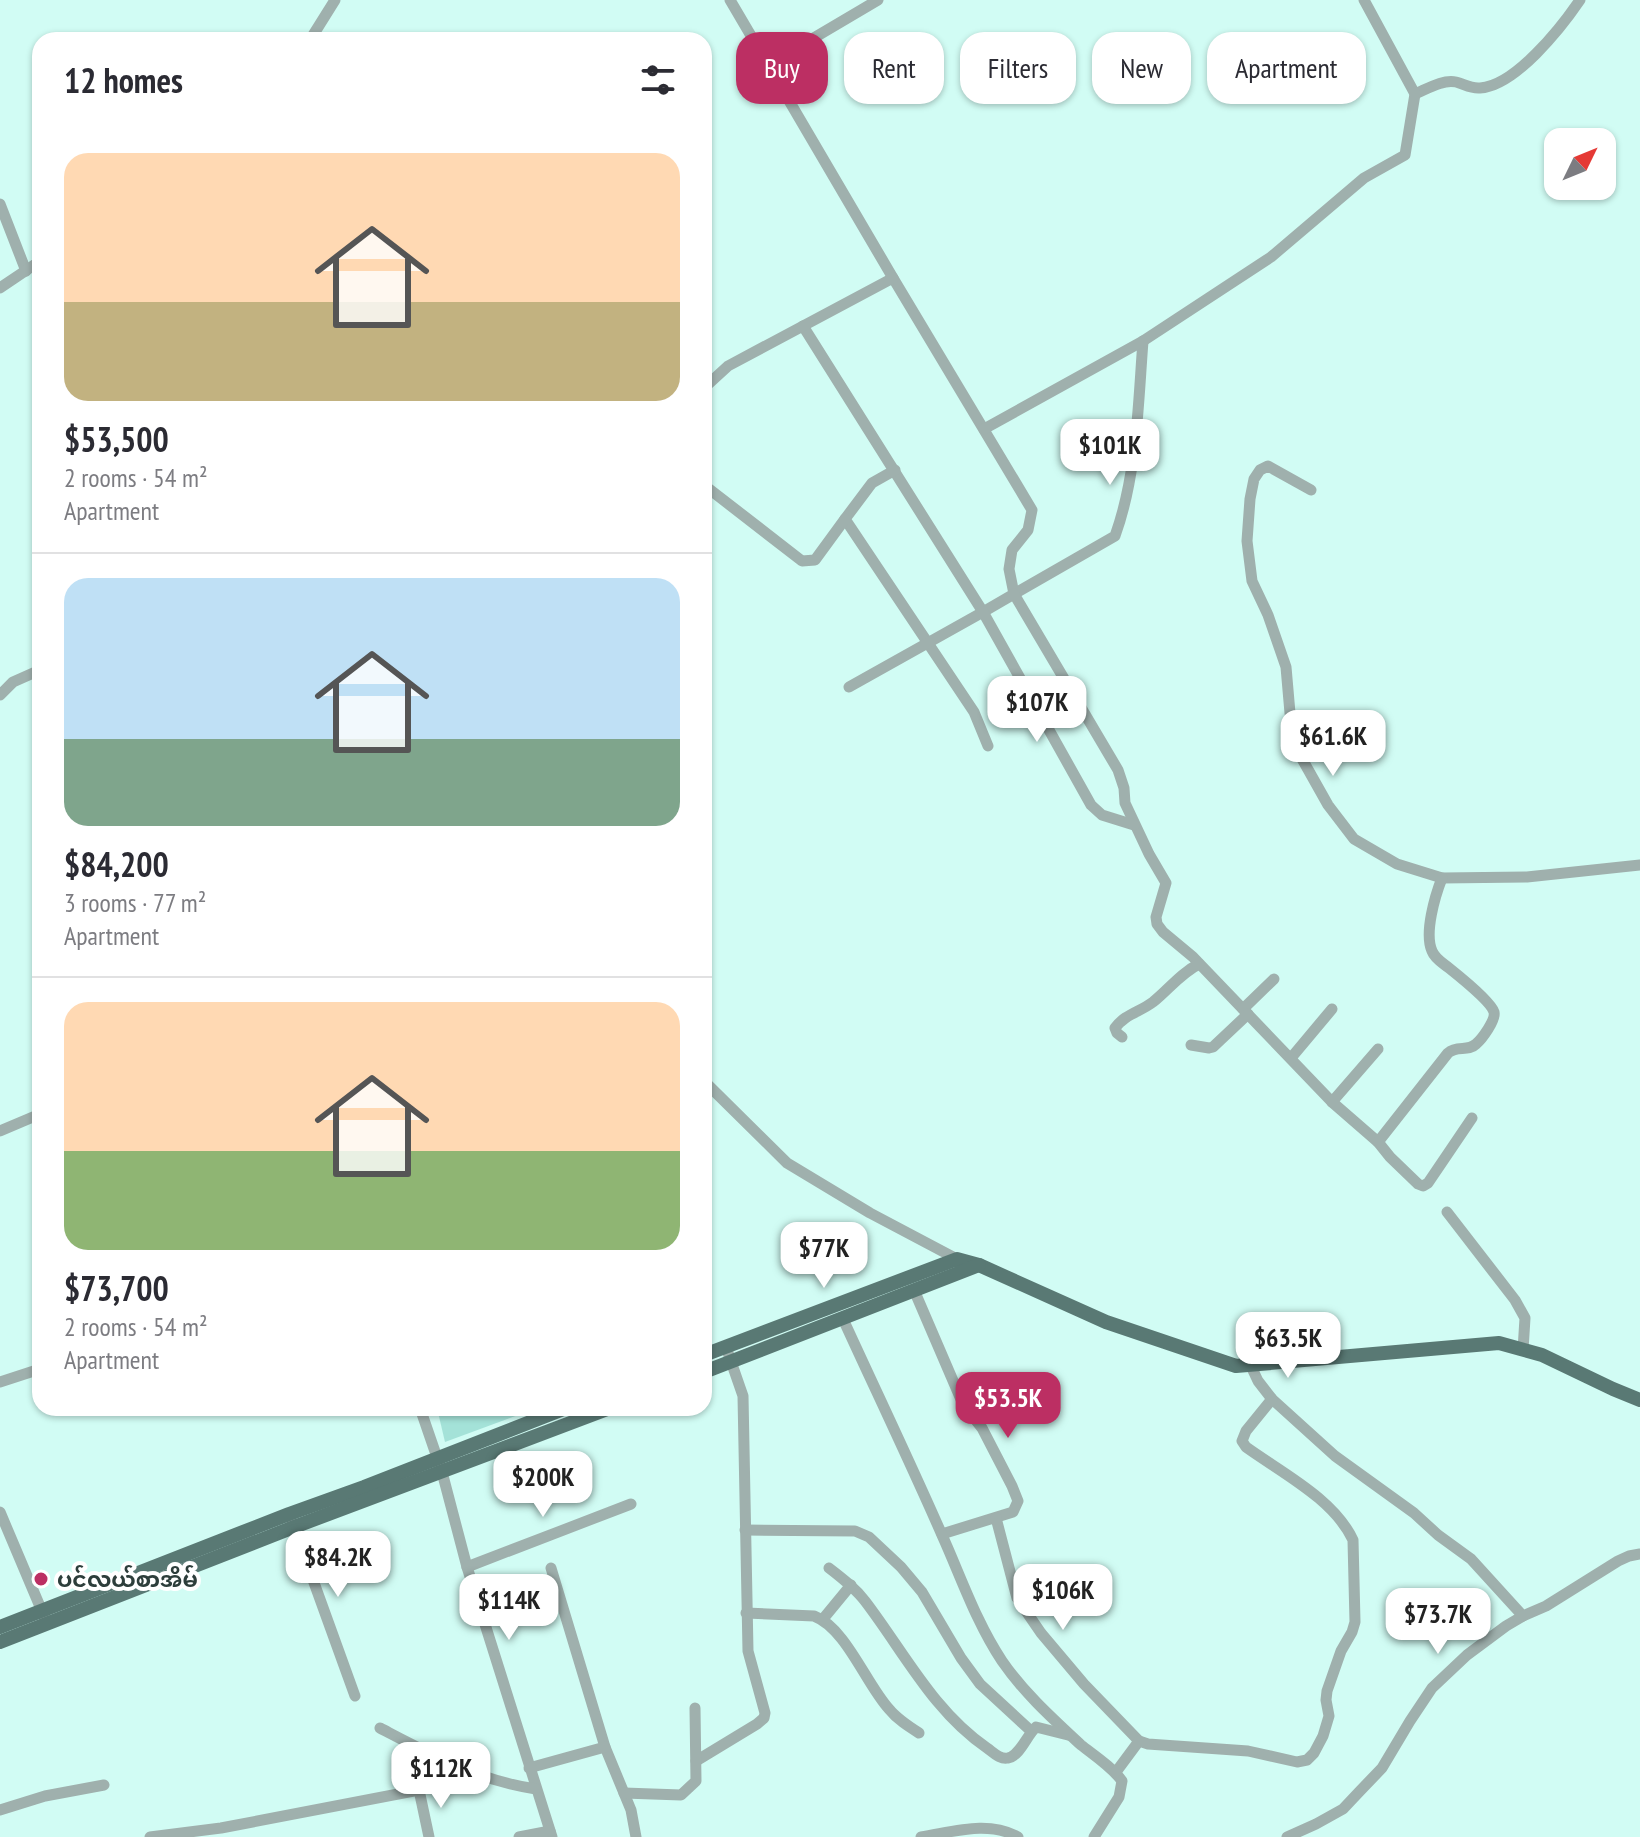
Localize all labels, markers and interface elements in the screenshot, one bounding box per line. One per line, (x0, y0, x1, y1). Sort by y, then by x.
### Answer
chip: Buy (736, 32, 828, 104)
chip: Rent (844, 32, 944, 104)
chip: Filters (960, 32, 1076, 104)
chip: New (1092, 32, 1191, 104)
chip: Apartment (1207, 32, 1366, 104)
text: 12 homes (64, 58, 183, 102)
icon: filters (636, 58, 680, 102)
north arrow (1544, 128, 1616, 200)
map controls (1544, 128, 1616, 200)
icon: home (300, 205, 444, 349)
text: $53,500 (64, 417, 169, 461)
pin: $101K (1054, 419, 1166, 487)
text: $101K (1078, 428, 1142, 461)
text: 2 rooms · 54 m² (64, 461, 208, 494)
text: Apartment (64, 494, 159, 527)
icon: home (300, 630, 444, 774)
pin: $107K (981, 676, 1093, 744)
text: $107K (1005, 685, 1069, 718)
pin: $61.6K (1268, 710, 1398, 778)
text: $61.6K (1299, 719, 1367, 752)
text: $84,200 (64, 842, 169, 886)
text: 3 rooms · 77 m² (64, 886, 206, 919)
text: Apartment (64, 919, 159, 952)
icon: home (300, 1054, 444, 1198)
pin: $77K (777, 1222, 871, 1290)
text: $77K (799, 1231, 849, 1264)
text: $73,700 (64, 1266, 169, 1310)
text: 2 rooms · 54 m² (64, 1310, 208, 1343)
pin: $63.5K (1223, 1312, 1353, 1380)
text: $63.5K (1254, 1321, 1322, 1354)
text: Apartment (64, 1343, 159, 1376)
pin: $53.5K (943, 1372, 1073, 1440)
text: $53.5K (974, 1381, 1042, 1414)
pin: $200K (487, 1451, 599, 1519)
text: $200K (511, 1460, 575, 1493)
pin: $84.2K (273, 1531, 403, 1599)
text: $84.2K (304, 1540, 372, 1573)
place label: ပင်လယ်စာအိမ် (57, 1564, 198, 1593)
pin: $106K (1007, 1564, 1119, 1632)
marker: ပင်လယ်စာအိမ် (32, 1570, 50, 1588)
text: $106K (1031, 1573, 1095, 1606)
pin: $114K (453, 1574, 565, 1642)
text: $114K (477, 1583, 541, 1616)
pin: $73.7K (1373, 1588, 1503, 1656)
text: $73.7K (1404, 1597, 1472, 1630)
pin: $112K (385, 1742, 497, 1810)
text: $112K (409, 1751, 473, 1784)

